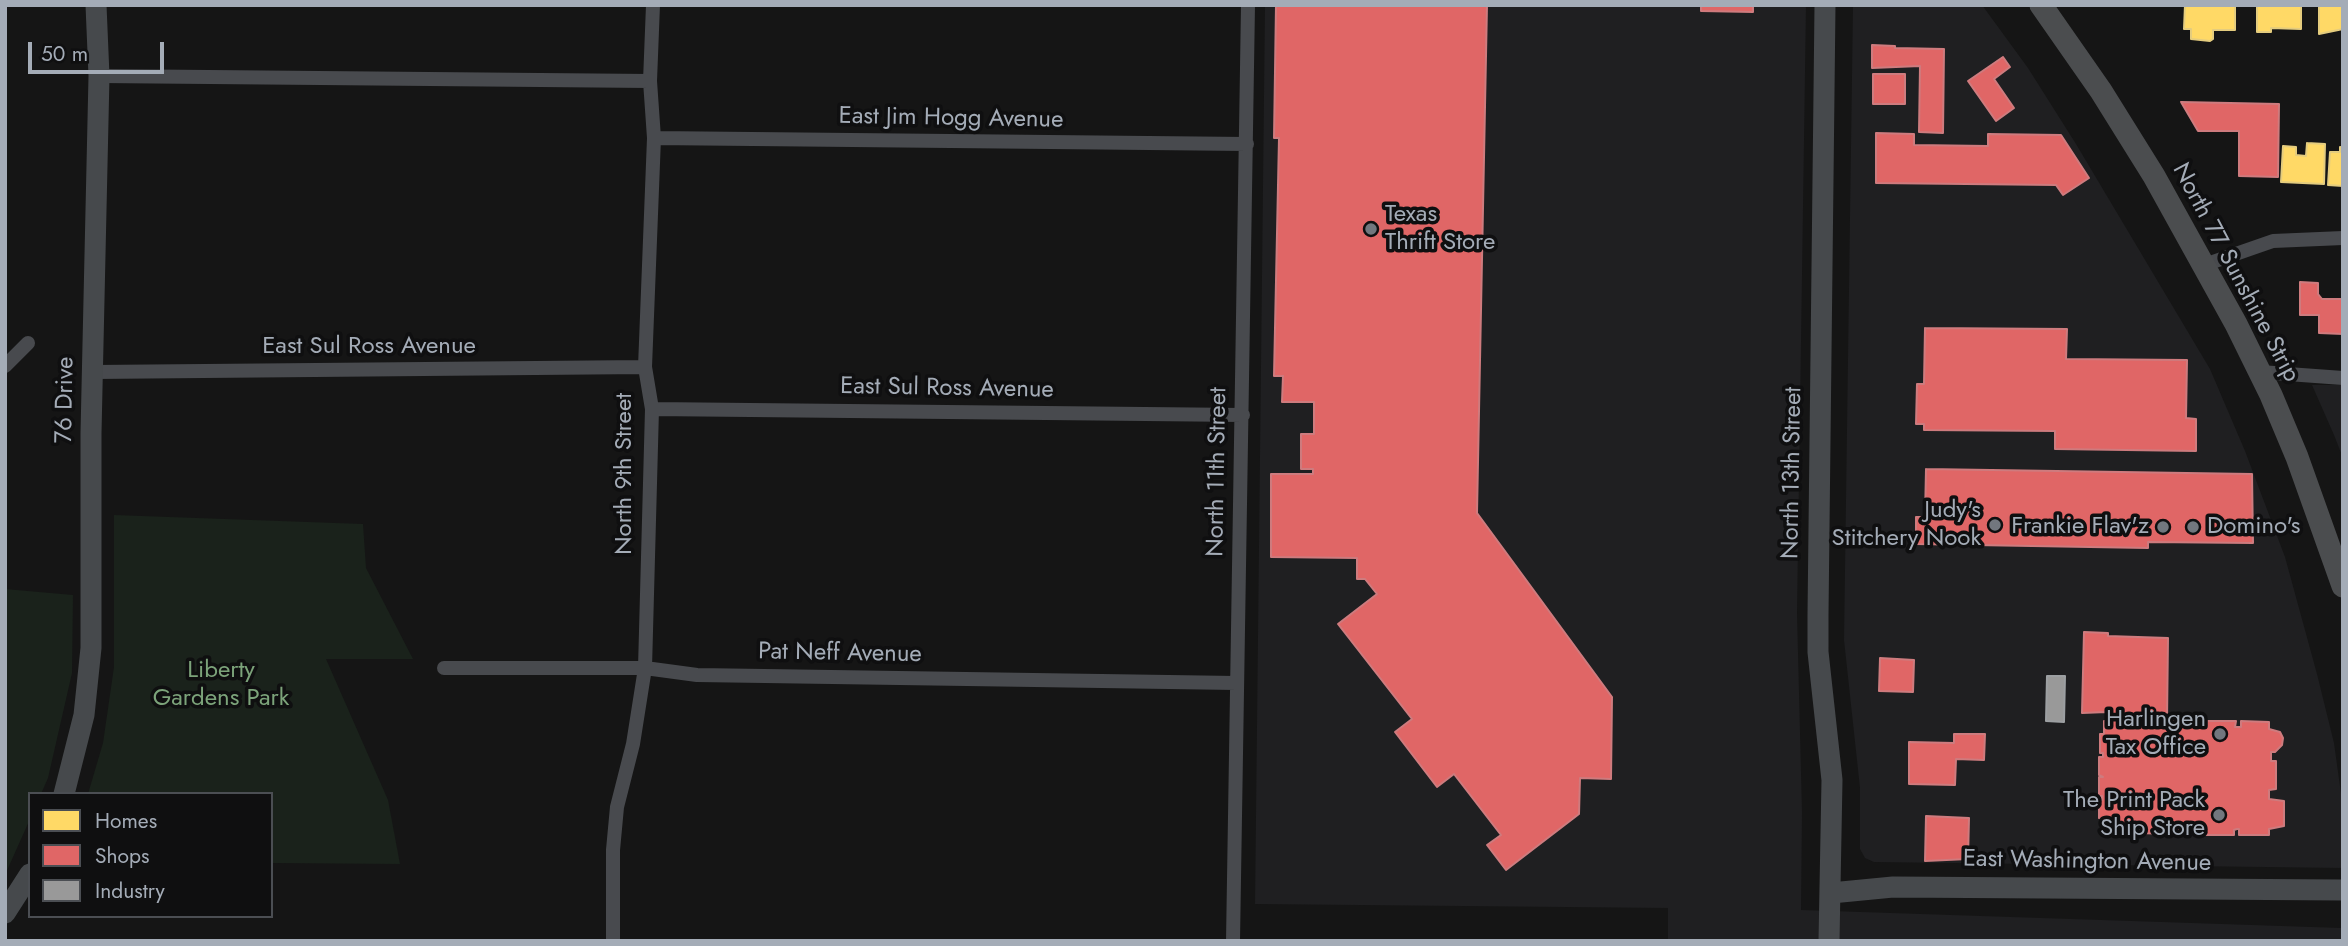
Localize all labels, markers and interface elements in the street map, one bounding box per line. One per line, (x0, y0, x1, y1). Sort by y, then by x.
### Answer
scale bar (32, 28, 168, 72)
text: 50 m (41, 39, 88, 69)
street label: East Jim Hogg Avenue (838, 103, 1064, 135)
street label: North 77 Sunshine Strip (2165, 159, 2305, 387)
place label: Texas Thrift Store (1385, 201, 1495, 257)
marker: Texas Thrift Store (1363, 221, 1379, 237)
street label: East Sul Ross Avenue (262, 333, 476, 361)
street label: 76 Drive (51, 356, 81, 444)
street label: East Sul Ross Avenue (840, 373, 1054, 405)
street label: North 11th Street (1202, 387, 1234, 557)
street label: North 13th Street (1777, 387, 1809, 559)
street label: North 9th Street (611, 393, 639, 555)
place label: Judy's Stitchery Nook (1832, 497, 1981, 553)
place label: Frankie Flav'z (2011, 513, 2149, 541)
place label: Domino's (2207, 513, 2300, 541)
marker: Judy's Stitchery Nook (1987, 517, 2003, 533)
marker: Frankie Flav'z (2155, 519, 2171, 535)
marker: Domino's (2185, 519, 2201, 535)
street label: Pat Neff Avenue (758, 638, 922, 670)
park label: Liberty Gardens Park (153, 657, 289, 713)
place label: Harlingen Tax Office (2106, 706, 2206, 762)
marker: Harlingen Tax Office (2212, 726, 2228, 742)
place label: The Print Pack Ship Store (2063, 787, 2205, 843)
legend (28, 792, 273, 918)
text: Homes (95, 806, 157, 836)
marker: The Print Pack Ship Store (2211, 807, 2227, 823)
text: Shops (95, 841, 149, 871)
street label: East Washington Avenue (1963, 845, 2211, 879)
text: Industry (95, 876, 165, 906)

